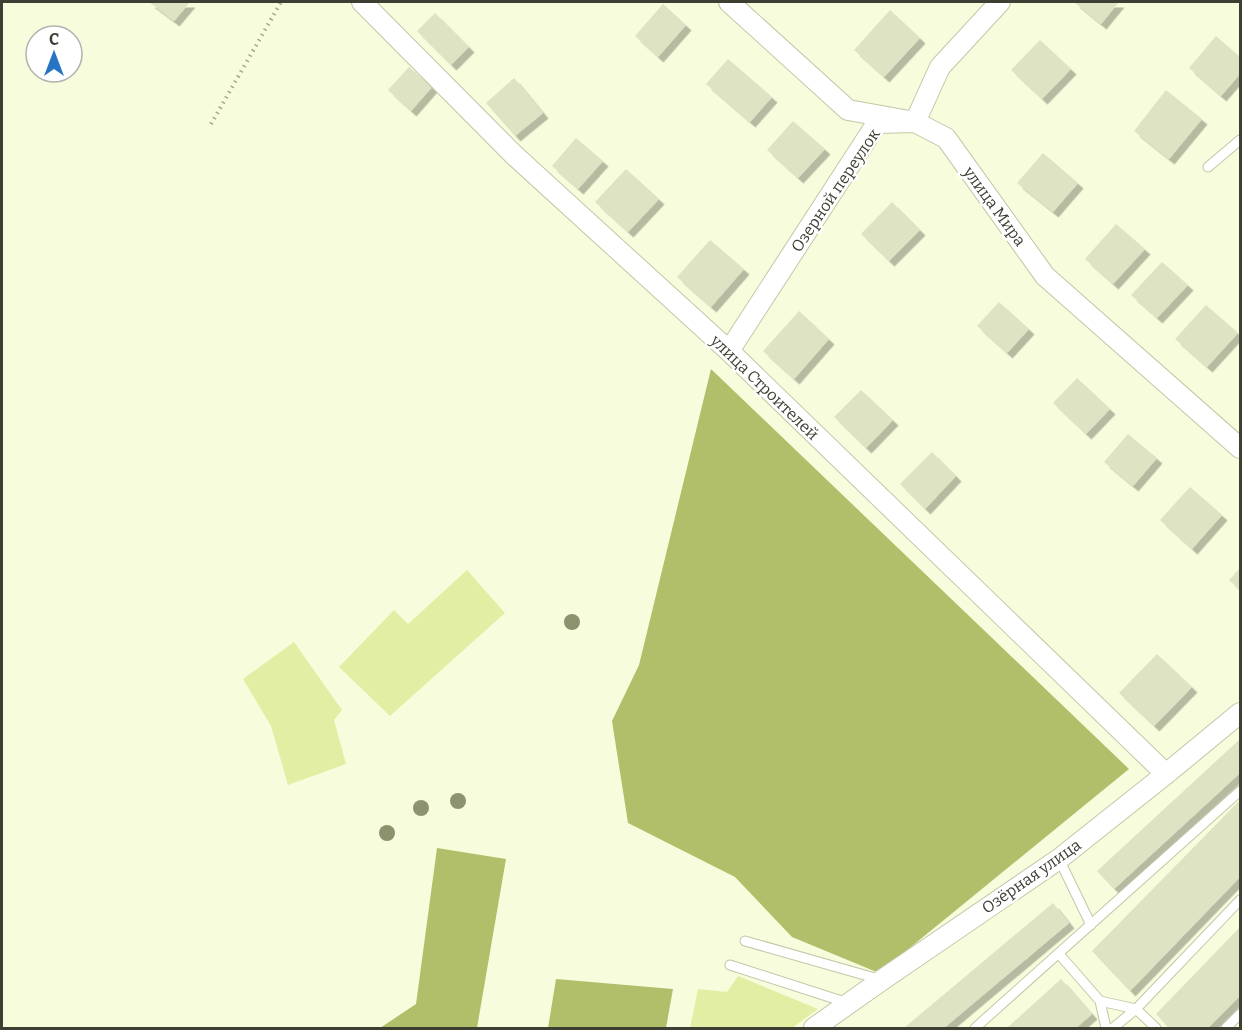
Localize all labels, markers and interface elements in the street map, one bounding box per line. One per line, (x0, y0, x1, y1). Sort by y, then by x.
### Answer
north arrow (24, 24, 84, 84)
text: С (49, 30, 59, 49)
street label: Озерной переулок (787, 124, 884, 256)
street label: улица Мира (959, 162, 1030, 250)
street label: улица Строителей (706, 330, 823, 444)
street label: Озёрная улица (978, 835, 1085, 918)

